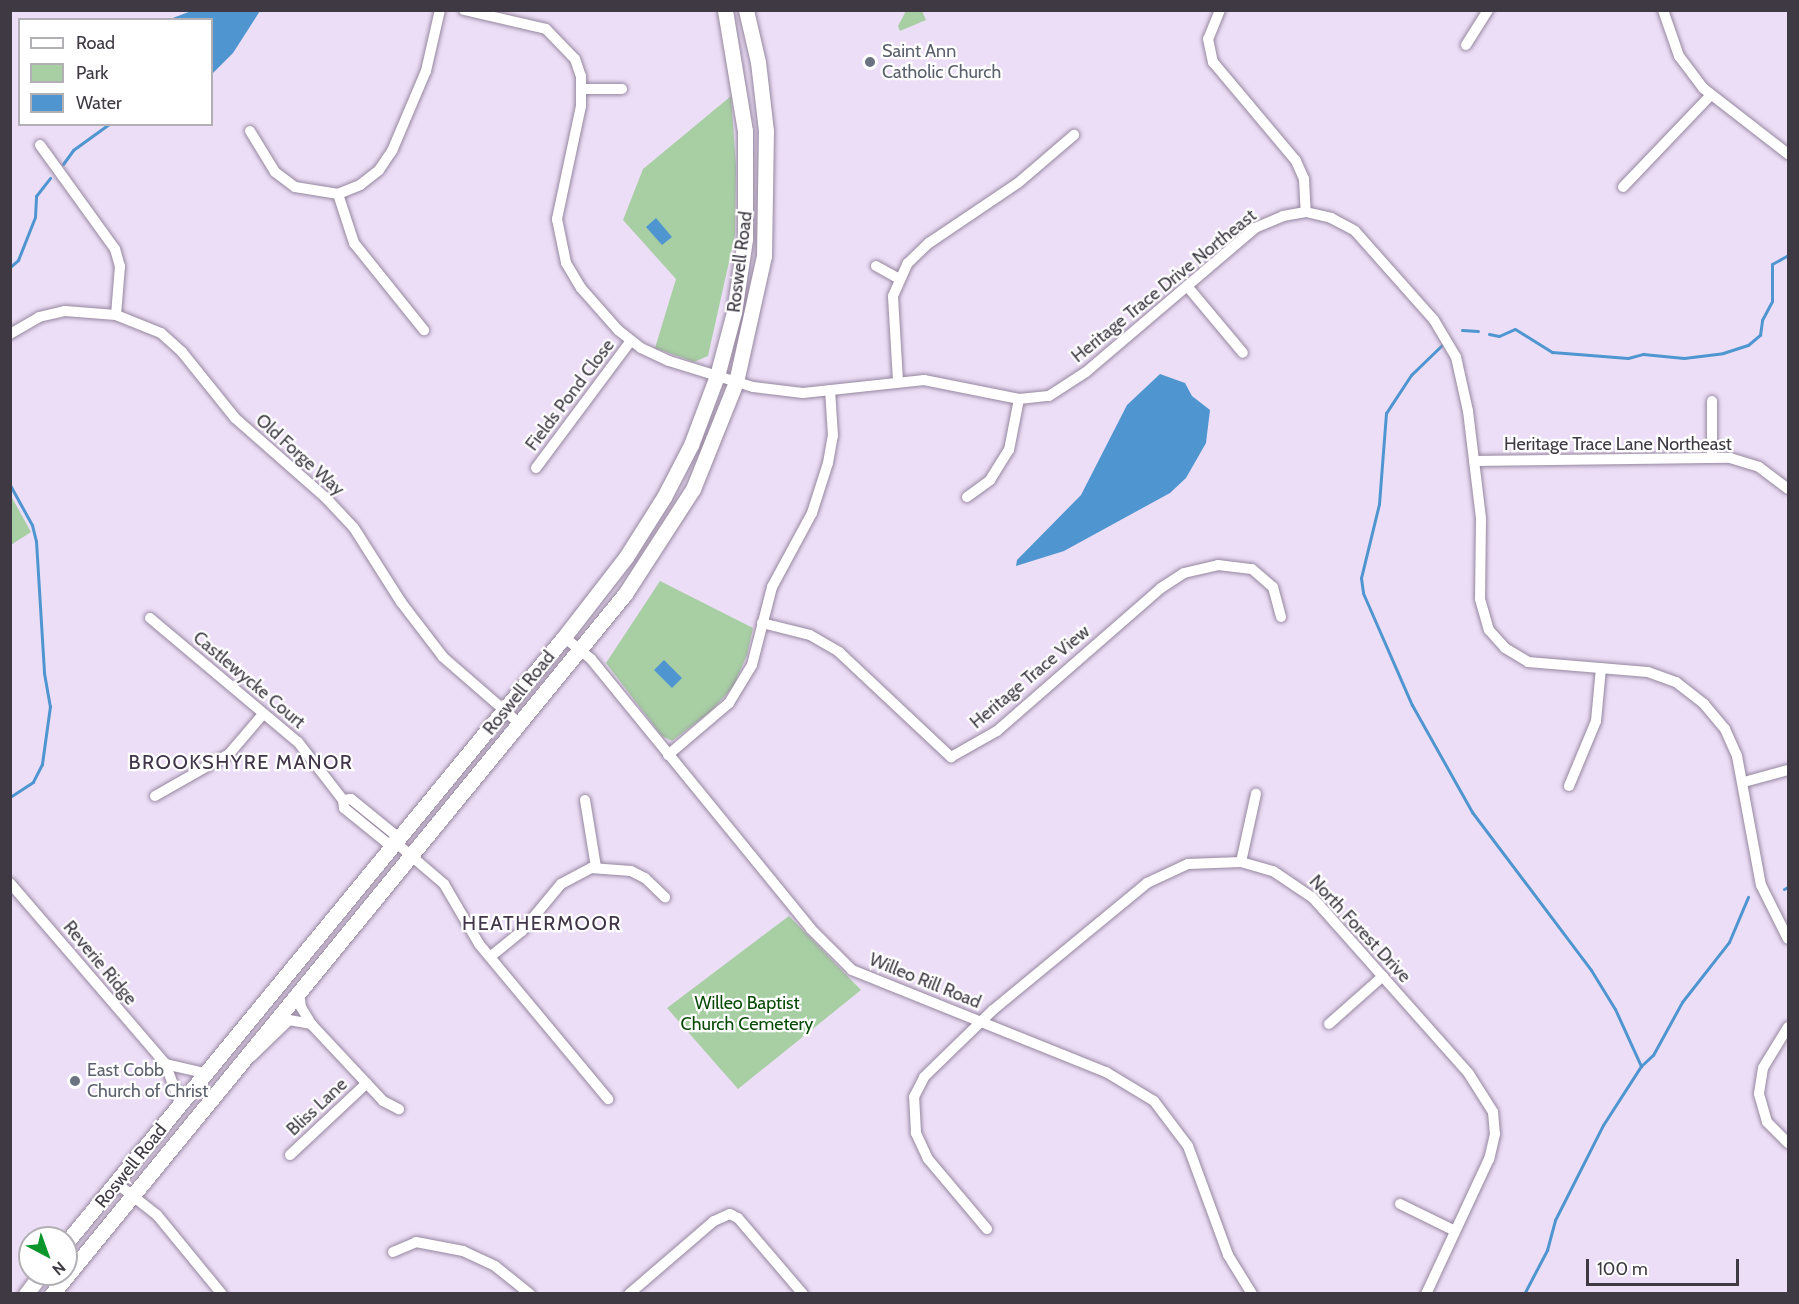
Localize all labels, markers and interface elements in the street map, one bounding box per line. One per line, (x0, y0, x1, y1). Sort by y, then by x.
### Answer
legend (18, 18, 213, 126)
text: Road (76, 32, 115, 54)
place label: Saint Ann Catholic Church (882, 41, 1001, 84)
marker: Saint Ann Catholic Church (863, 55, 877, 69)
text: Park (76, 62, 108, 84)
text: Water (76, 92, 122, 114)
street label: Heritage Trace Drive Northeast (1067, 205, 1261, 367)
street label: Roswell Road (723, 210, 757, 314)
street label: Fields Pond Close (521, 335, 619, 455)
street label: Old Forge Way (251, 410, 349, 500)
street label: Heritage Trace Lane Northeast (1504, 433, 1732, 455)
street label: Heritage Trace View (966, 621, 1094, 733)
street label: Castlewycke Court (189, 627, 309, 733)
street label: Roswell Road (479, 647, 559, 739)
district label: BROOKSHYRE MANOR (129, 750, 353, 774)
street label: North Forest Drive (1305, 871, 1415, 987)
district label: HEATHERMOOR (462, 911, 622, 935)
street label: Reverie Ridge (59, 917, 141, 1009)
street label: Willeo Rill Road (866, 949, 984, 1013)
park label: Willeo Baptist Church Cemetery (681, 993, 813, 1036)
place label: East Cobb Church of Christ (87, 1060, 208, 1102)
marker: East Cobb Church of Christ (68, 1074, 82, 1088)
street label: Bliss Lane (282, 1074, 352, 1140)
street label: Roswell Road (91, 1120, 171, 1212)
north arrow (18, 1226, 78, 1286)
scale bar (1589, 1247, 1742, 1285)
text: N (48, 1258, 69, 1279)
text: 100 m (1597, 1258, 1648, 1280)

